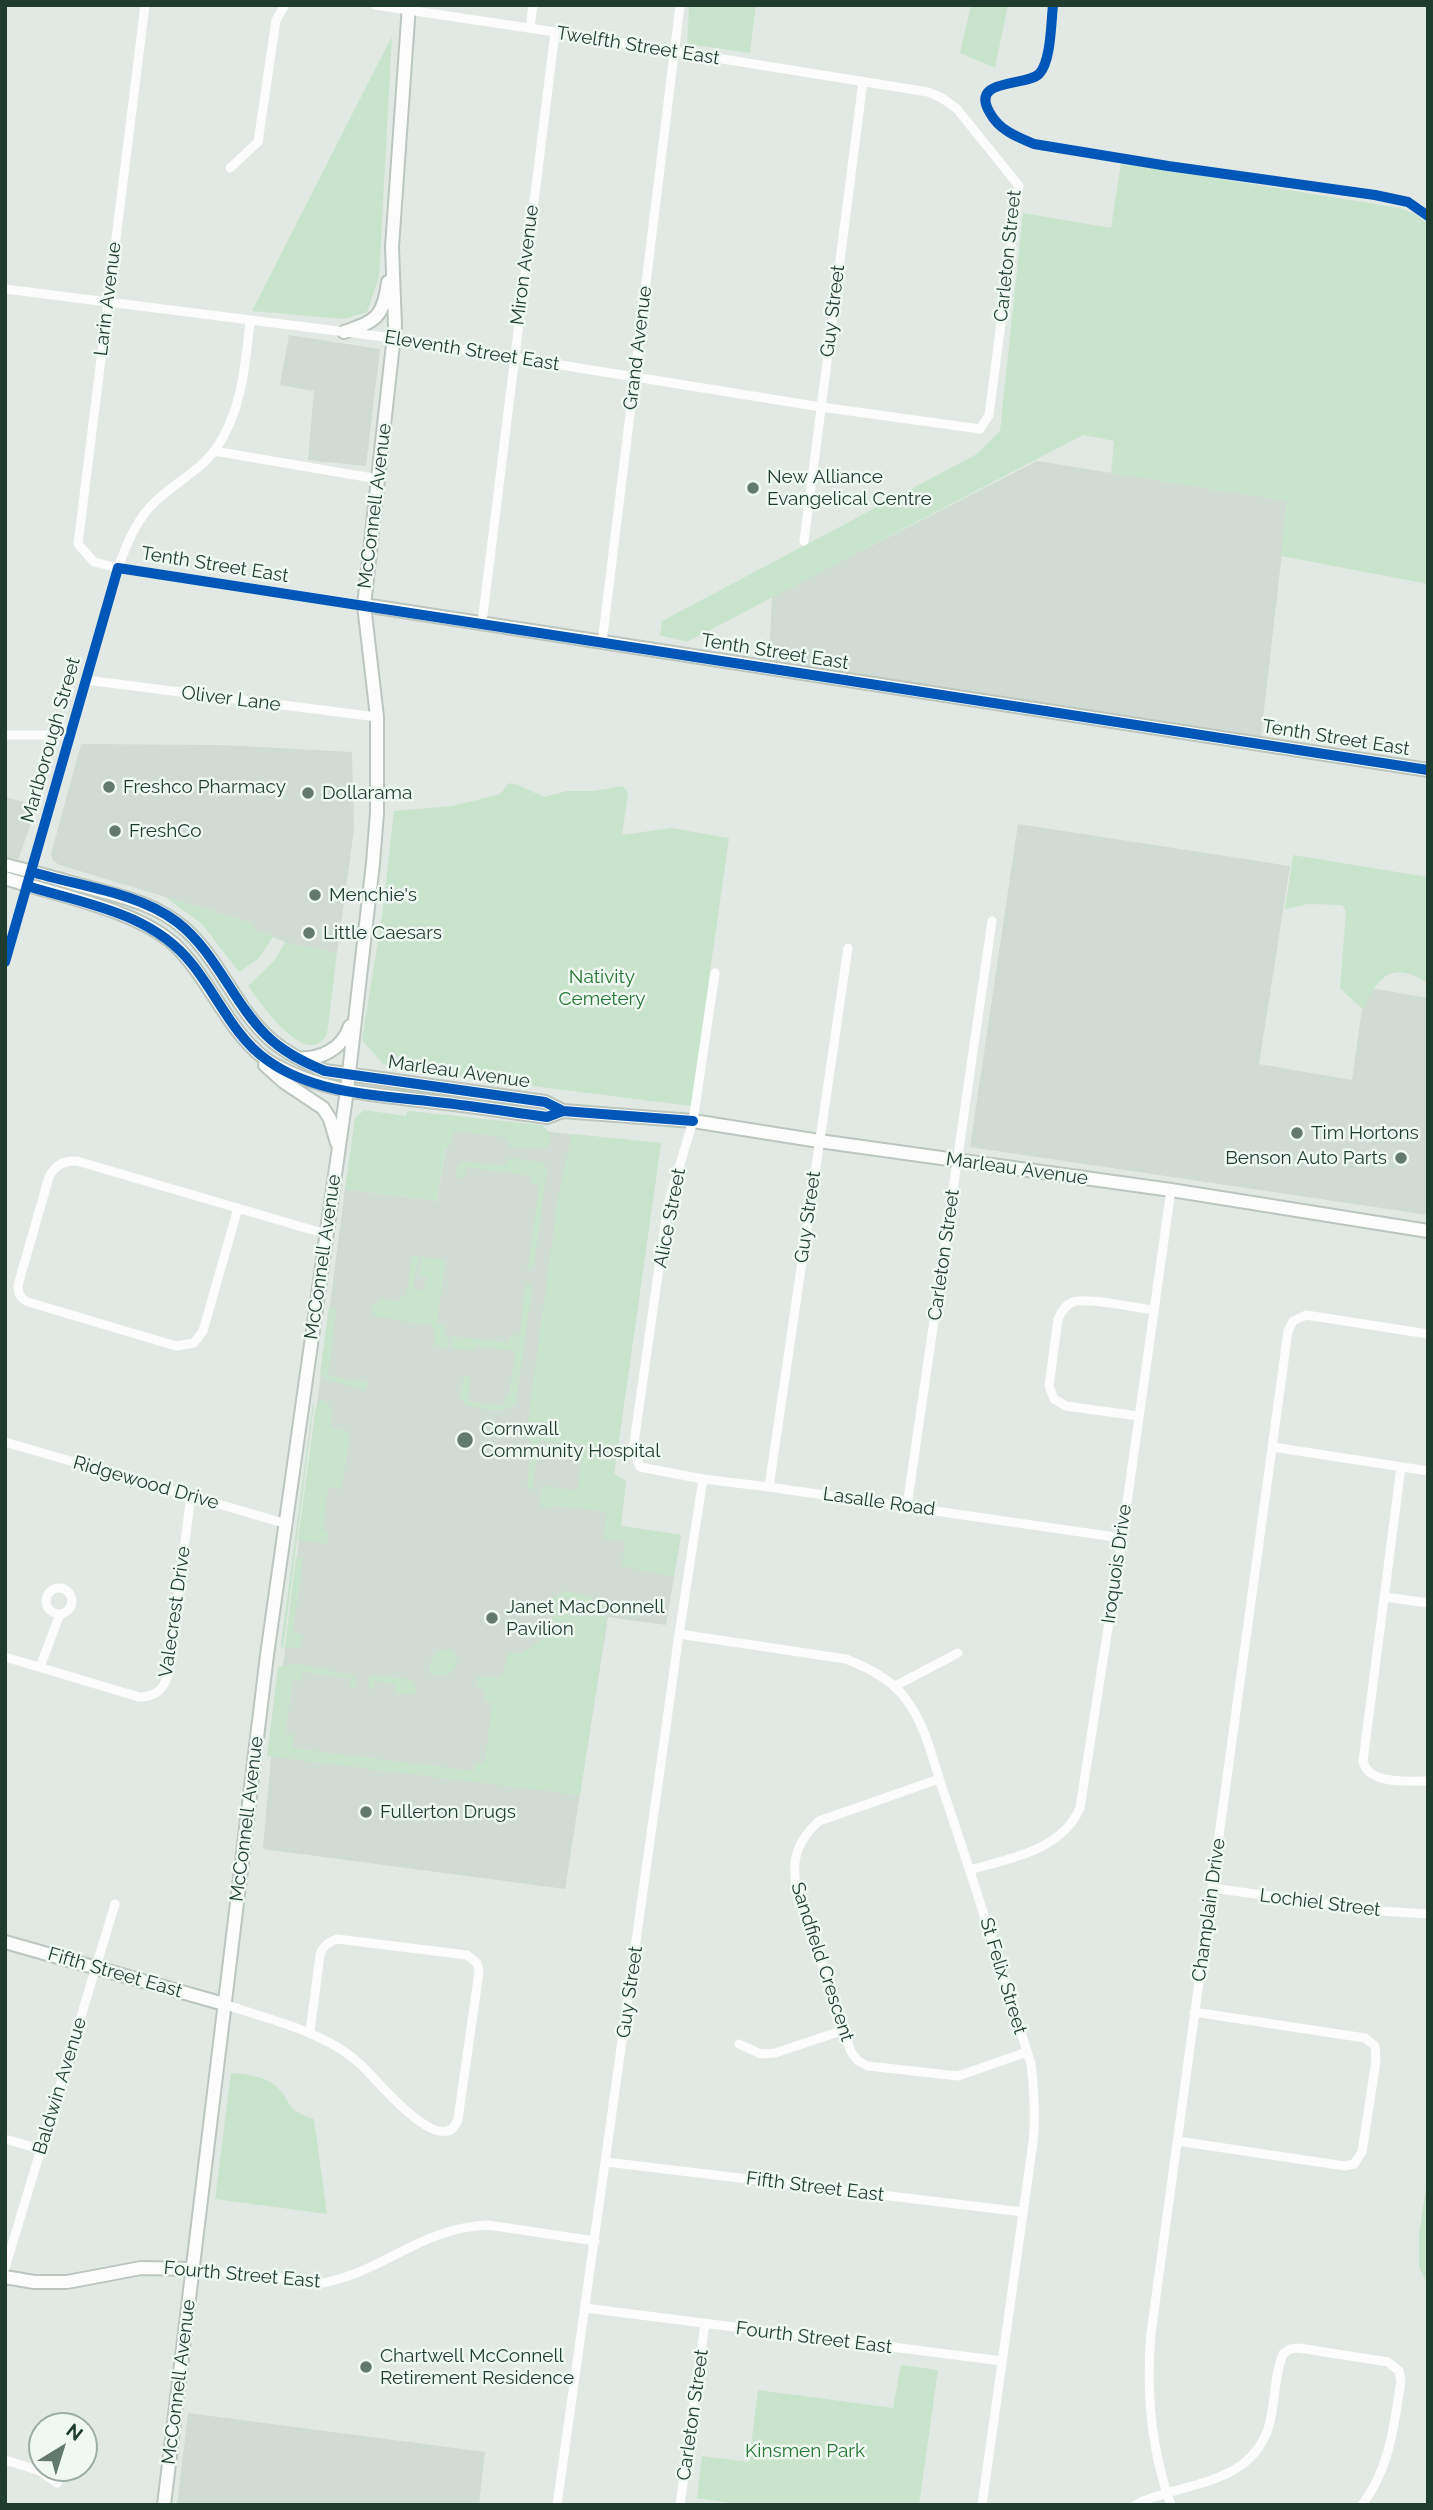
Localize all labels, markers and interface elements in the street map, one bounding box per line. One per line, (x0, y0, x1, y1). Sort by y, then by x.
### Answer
street label: Twelfth Street East (555, 22, 721, 70)
street label: Carleton Street (990, 189, 1026, 323)
street label: Miron Avenue (506, 204, 544, 326)
street label: Larin Avenue (90, 241, 126, 357)
street label: Guy Street (816, 264, 850, 358)
street label: Grand Avenue (619, 285, 657, 411)
street label: Eleventh Street East (383, 326, 561, 376)
street label: McConnell Avenue (354, 422, 396, 590)
place label: New Alliance Evangelical Centre (767, 466, 932, 510)
marker: New Alliance Evangelical Centre (745, 480, 761, 496)
street label: Tenth Street East (140, 542, 290, 588)
street label: Tenth Street East (700, 629, 850, 675)
street label: Marlborough Street (16, 655, 86, 825)
street label: Oliver Lane (180, 682, 282, 716)
street label: Tenth Street East (1261, 715, 1411, 761)
place label: Freshco Pharmacy (123, 776, 286, 798)
marker: Freshco Pharmacy (101, 779, 117, 795)
place label: Dollarama (322, 782, 412, 804)
marker: Dollarama (300, 785, 316, 801)
place label: FreshCo (129, 820, 202, 842)
marker: FreshCo (107, 823, 123, 839)
place label: Menchie's (329, 884, 417, 906)
marker: Menchie's (307, 887, 323, 903)
place label: Little Caesars (323, 922, 442, 944)
marker: Little Caesars (301, 925, 317, 941)
park label: Nativity Cemetery (558, 966, 646, 1010)
street label: Marleau Avenue (387, 1051, 531, 1093)
place label: Tim Hortons (1311, 1122, 1419, 1144)
marker: Tim Hortons (1289, 1125, 1305, 1141)
place label: Benson Auto Parts (1225, 1147, 1387, 1169)
street label: Marleau Avenue (945, 1148, 1089, 1190)
marker: Benson Auto Parts (1393, 1150, 1409, 1166)
street label: Alice Street (649, 1166, 691, 1270)
street label: Guy Street (790, 1170, 826, 1264)
street label: McConnell Avenue (300, 1173, 346, 1341)
street label: Carleton Street (923, 1188, 965, 1322)
place label: Cornwall Community Hospital (481, 1418, 660, 1462)
marker: Cornwall Community Hospital (455, 1430, 475, 1450)
street label: Ridgewood Drive (70, 1451, 222, 1515)
street label: Lasalle Road (822, 1483, 936, 1521)
street label: Iroquois Drive (1097, 1503, 1137, 1625)
street label: Valecrest Drive (155, 1545, 195, 1679)
place label: Janet MacDonnell Pavilion (506, 1596, 665, 1640)
marker: Janet MacDonnell Pavilion (484, 1610, 500, 1626)
street label: McConnell Avenue (226, 1735, 268, 1903)
place label: Fullerton Drugs (380, 1801, 516, 1823)
marker: Fullerton Drugs (358, 1804, 374, 1820)
street label: Champlain Drive (1188, 1837, 1230, 1983)
street label: Sandfield Crescent (786, 1880, 858, 2044)
street label: Lochiel Street (1258, 1884, 1382, 1922)
street label: St Felix Street (974, 1915, 1032, 2037)
street label: Fifth Street East (45, 1943, 185, 2003)
street label: Guy Street (612, 1945, 648, 2039)
street label: Baldwin Avenue (28, 2015, 92, 2157)
street label: Fifth Street East (745, 2167, 885, 2207)
street label: Fourth Street East (163, 2257, 321, 2293)
street label: McConnell Avenue (158, 2298, 200, 2466)
street label: Fourth Street East (735, 2317, 893, 2359)
place label: Chartwell McConnell Retirement Residence (380, 2345, 574, 2389)
street label: Carleton Street (672, 2348, 714, 2482)
marker: Chartwell McConnell Retirement Residence (358, 2359, 374, 2375)
north arrow (28, 2412, 98, 2482)
text: N (62, 2419, 87, 2445)
park label: Kinsmen Park (745, 2440, 865, 2462)

